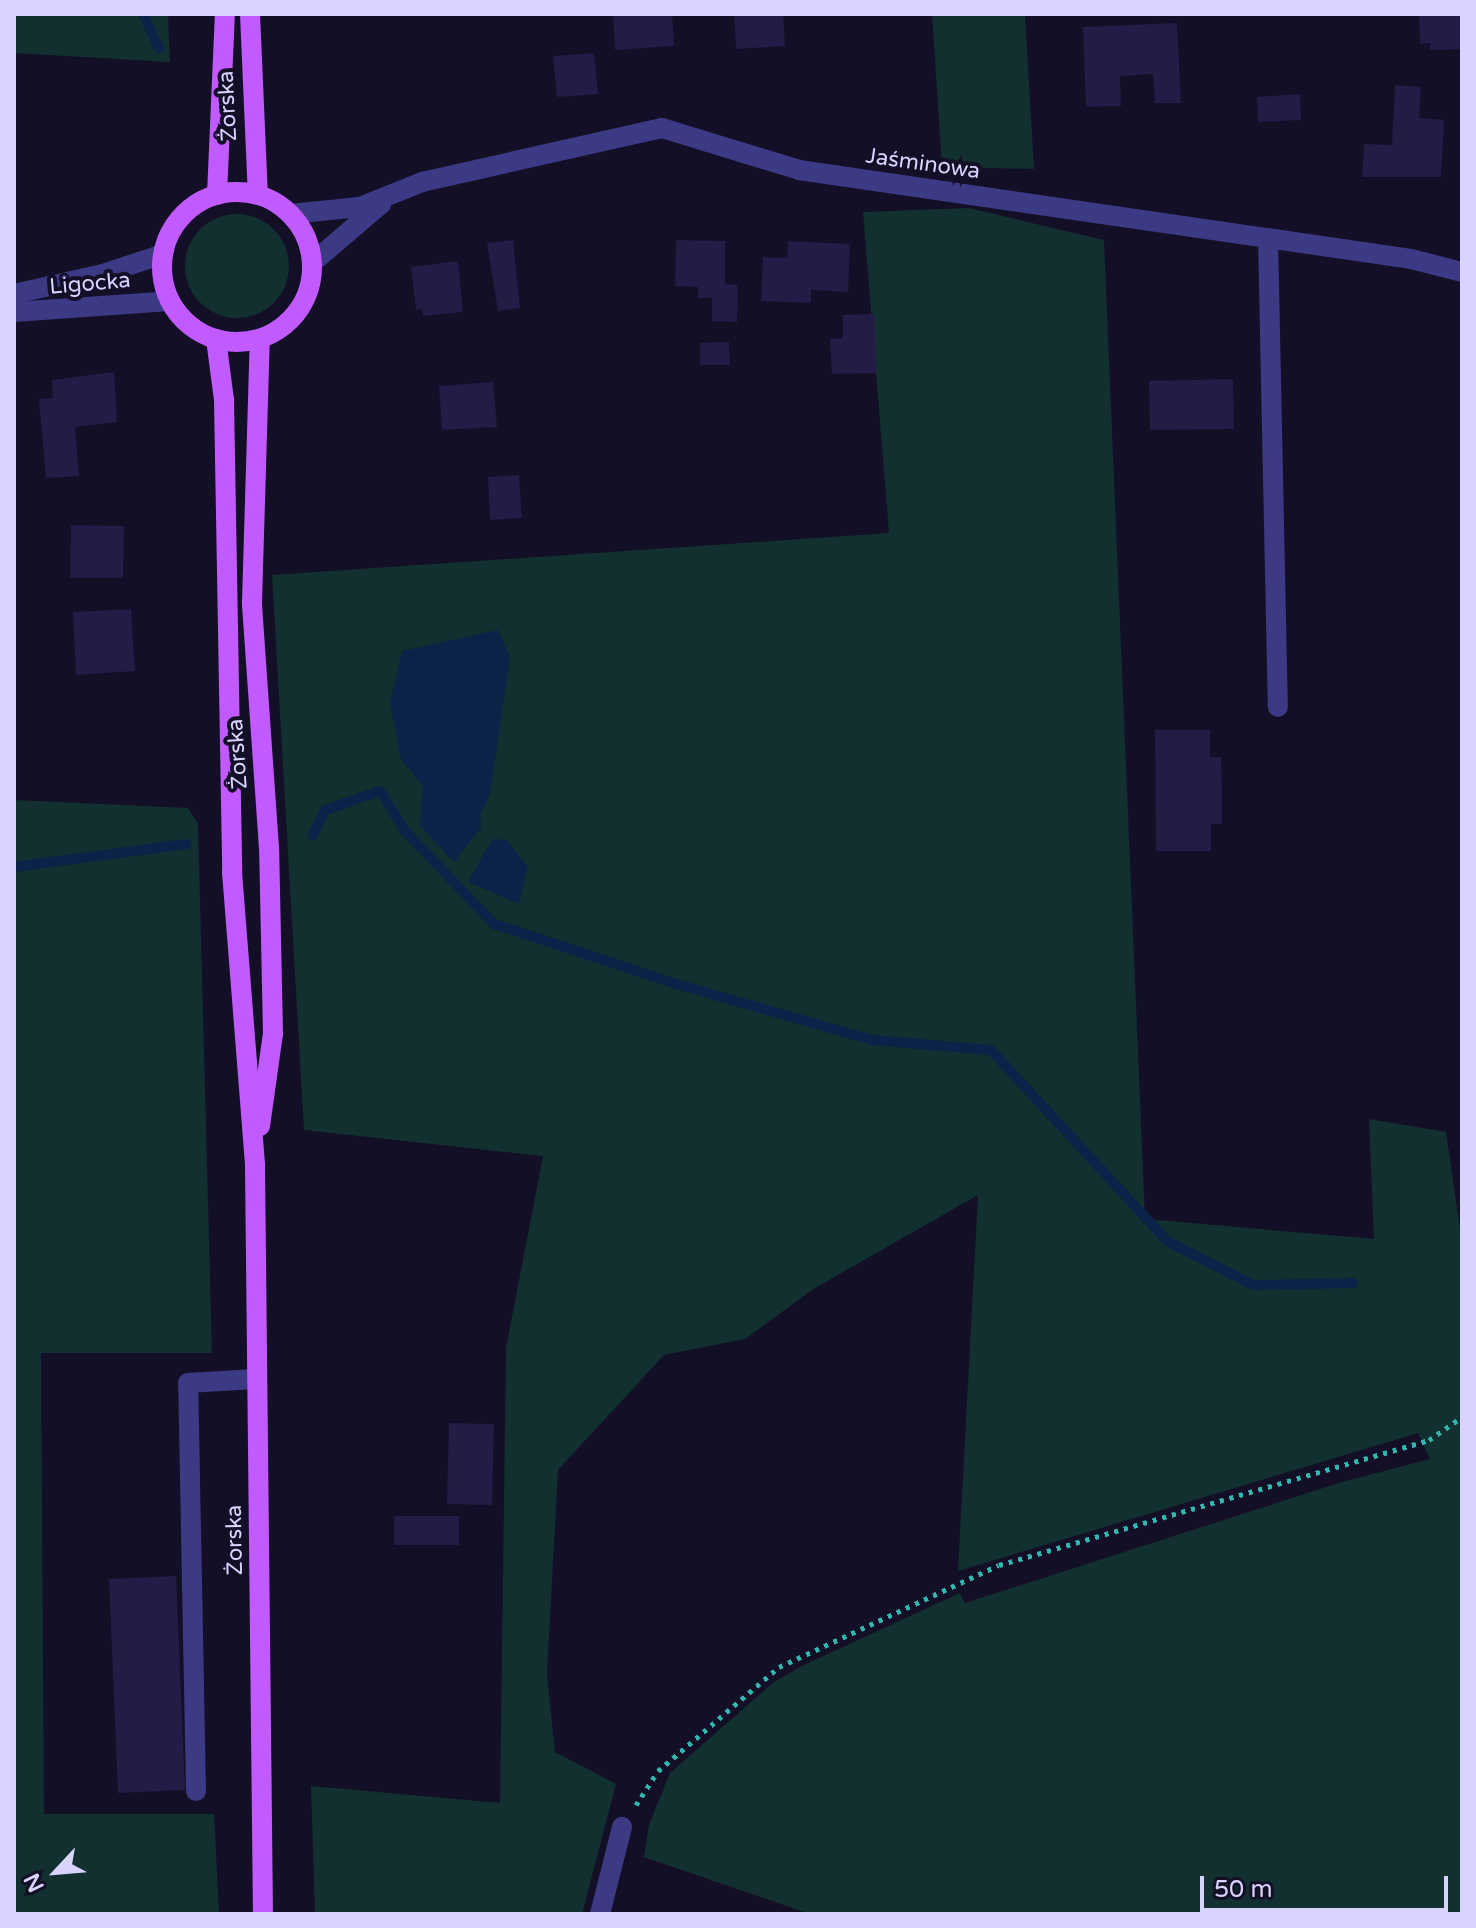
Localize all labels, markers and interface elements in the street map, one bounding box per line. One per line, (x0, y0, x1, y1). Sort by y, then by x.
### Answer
street label: Żorska (213, 70, 243, 142)
street label: Jaśminowa (864, 143, 982, 185)
street label: Ligocka (48, 267, 132, 301)
street label: Żorska (222, 718, 254, 790)
street label: Żorska (221, 1505, 249, 1575)
north arrow (16, 1832, 96, 1912)
scale bar (1204, 1860, 1452, 1910)
text: N (19, 1869, 50, 1896)
text: 50 m (1214, 1875, 1272, 1904)

